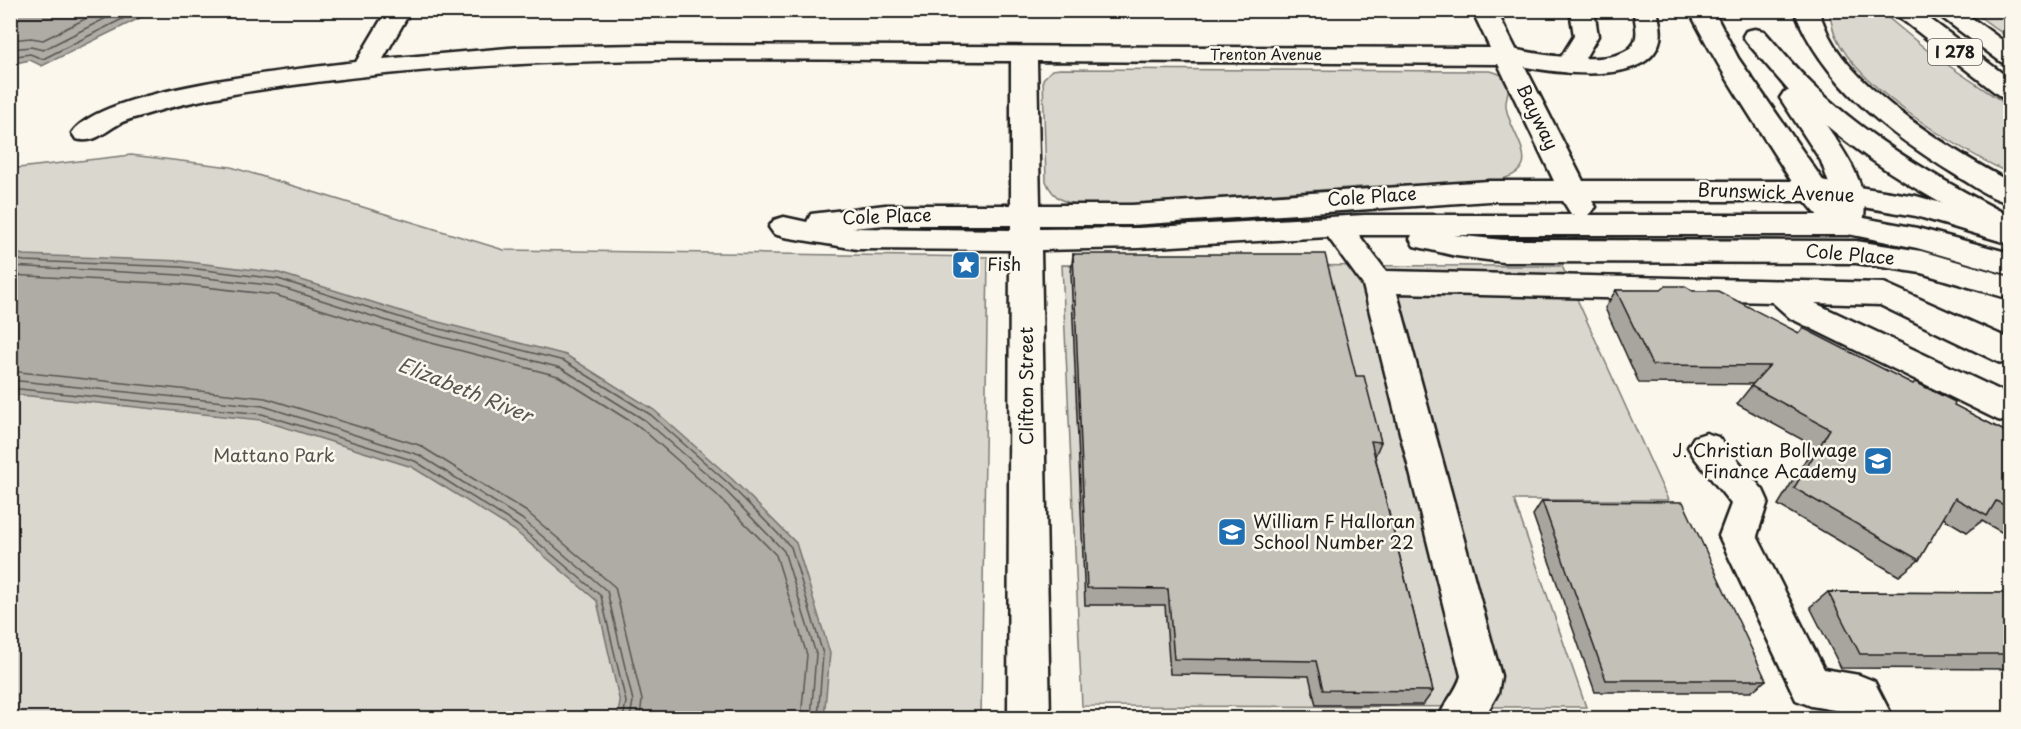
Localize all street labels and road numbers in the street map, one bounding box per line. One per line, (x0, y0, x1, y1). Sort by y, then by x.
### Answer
road number: I 278 (1928, 39, 1982, 65)
street label: Trenton Avenue (1210, 42, 1322, 65)
street label: Bayway (1511, 79, 1566, 154)
street label: Brunswick Avenue (1697, 175, 1855, 208)
street label: Cole Place (1326, 179, 1417, 212)
street label: Cole Place (842, 200, 932, 231)
street label: Cole Place (1804, 236, 1896, 271)
street label: Clifton Street (1012, 327, 1039, 445)

